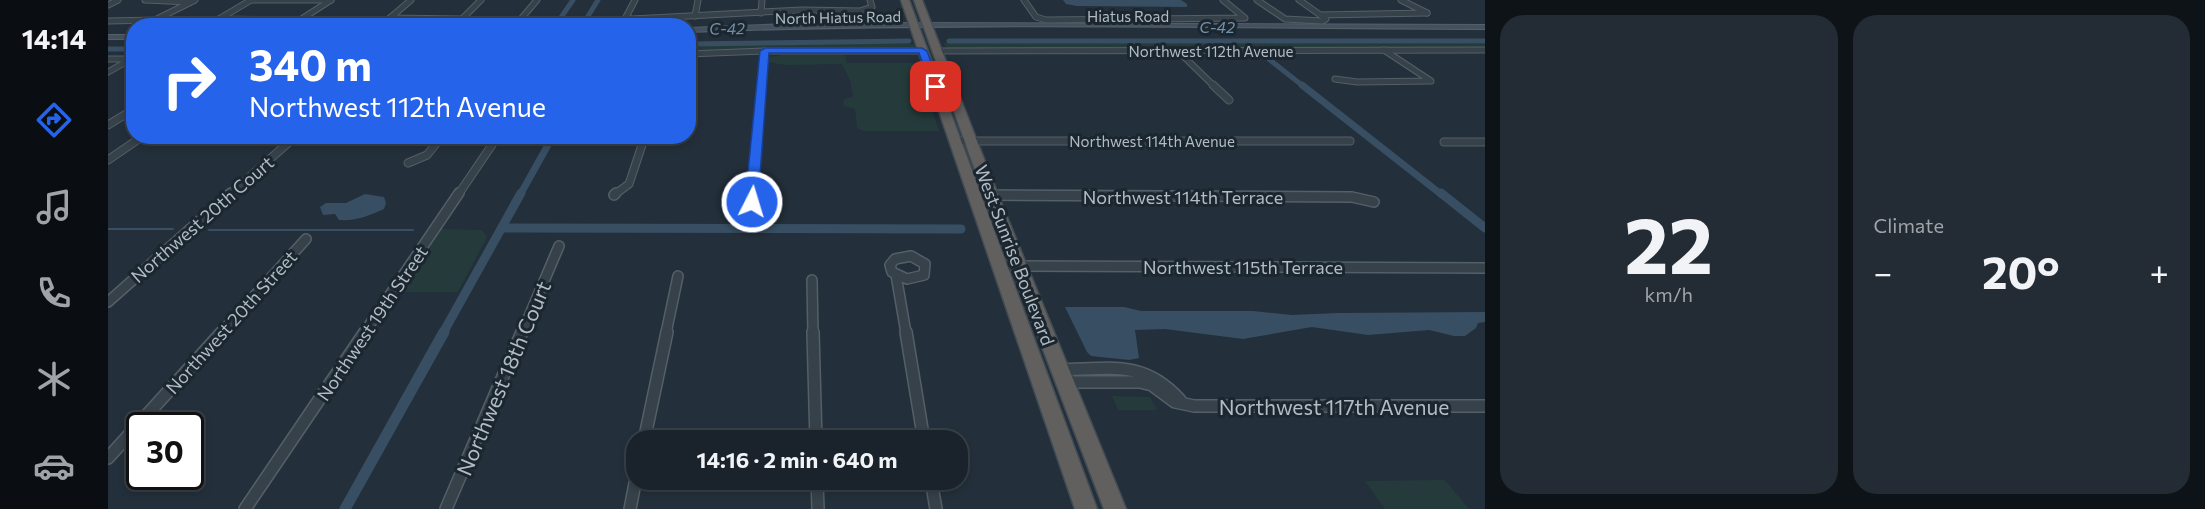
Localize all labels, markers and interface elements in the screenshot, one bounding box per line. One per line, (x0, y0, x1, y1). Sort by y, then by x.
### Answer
street label: North Hiatus Road (775, 7, 901, 27)
street label: Hiatus Road (1087, 7, 1169, 25)
water label: C-42 (1199, 17, 1235, 36)
water label: C-42 (709, 18, 745, 38)
text: 14:14 (22, 22, 86, 55)
text: 340 m (249, 38, 372, 90)
icon: right (150, 42, 228, 120)
street label: Northwest 112th Avenue (1128, 42, 1294, 60)
pin (910, 61, 961, 112)
icon: arrive (919, 70, 952, 103)
text: Northwest 112th Avenue (249, 90, 546, 123)
icon: directions (33, 99, 75, 141)
street label: Northwest 114th Avenue (1069, 132, 1235, 150)
street label: Northwest 20th Court (126, 151, 278, 287)
street label: West Sunrise Boulevard (970, 162, 1060, 348)
position arrow (720, 170, 784, 234)
icon: music (33, 186, 75, 228)
street label: Northwest 114th Terrace (1083, 186, 1283, 208)
text: 22 (1624, 195, 1713, 290)
text: Climate (1874, 213, 1944, 237)
street label: Northwest 19th Street (312, 241, 432, 405)
text: 20° (1982, 243, 2060, 298)
street label: Northwest 20th Street (161, 246, 301, 398)
text: − (1874, 251, 1892, 292)
text: + (2150, 251, 2169, 292)
street label: Northwest 115th Terrace (1143, 256, 1343, 278)
icon: phone (33, 272, 75, 314)
street label: Northwest 18th Court (451, 277, 555, 479)
text: km/h (1644, 282, 1693, 306)
icon: climate (33, 358, 75, 400)
street label: Northwest 117th Avenue (1219, 394, 1449, 419)
speed limit sign: 30 (126, 412, 204, 490)
icon: car (33, 445, 75, 487)
text: 14:16 · 2 min · 640 m (696, 446, 898, 473)

